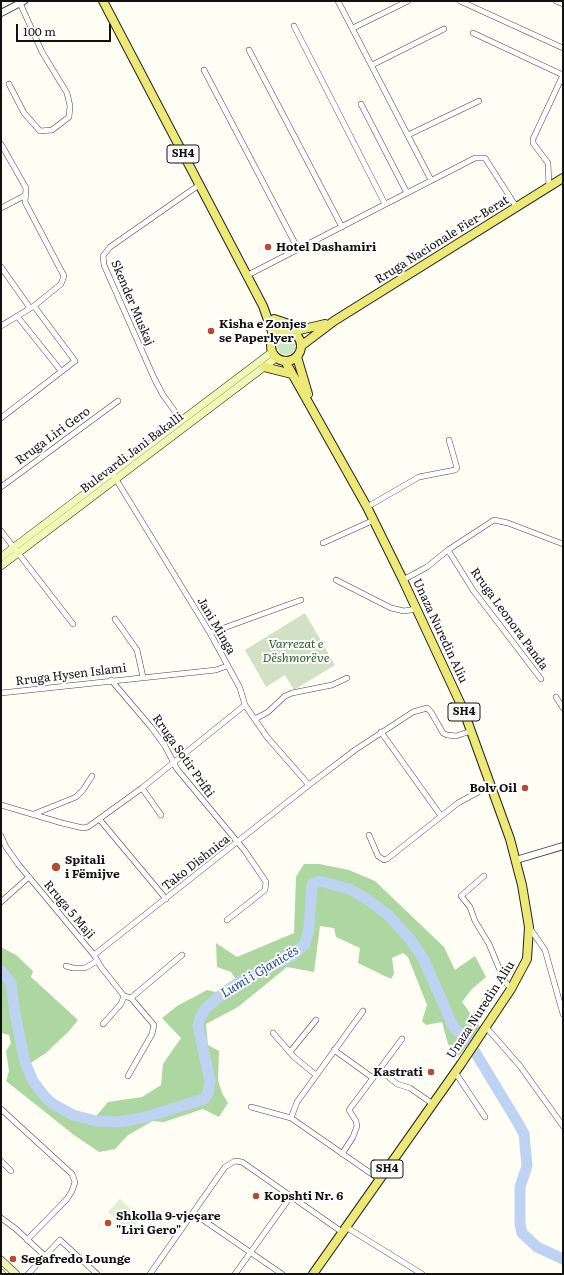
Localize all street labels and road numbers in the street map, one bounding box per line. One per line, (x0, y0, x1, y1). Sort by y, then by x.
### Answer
road number: SH4 (167, 145, 199, 163)
street label: Rruga Nacionale Fier-Berat (372, 193, 512, 287)
street label: Skender Muskaj (107, 258, 157, 348)
street label: Rruga Liri Gero (13, 404, 93, 468)
street label: Bulevardi Jani Bakalli (78, 410, 186, 496)
street label: Rruga Leonora Panda (467, 565, 551, 673)
street label: Unaza Nuredin Aliu (409, 576, 471, 686)
street label: Jani Minga (194, 595, 238, 657)
street label: Rruga Hysen Islami (15, 661, 127, 689)
road number: SH4 (448, 703, 480, 721)
street label: Rruga Sotir Prifti (149, 712, 217, 800)
street label: Tako Dishnica (159, 832, 233, 894)
street label: Rruga 5 Maji (40, 878, 98, 942)
street label: Unaza Nuredin Aliu (444, 958, 518, 1062)
road number: SH4 (371, 1160, 403, 1178)

